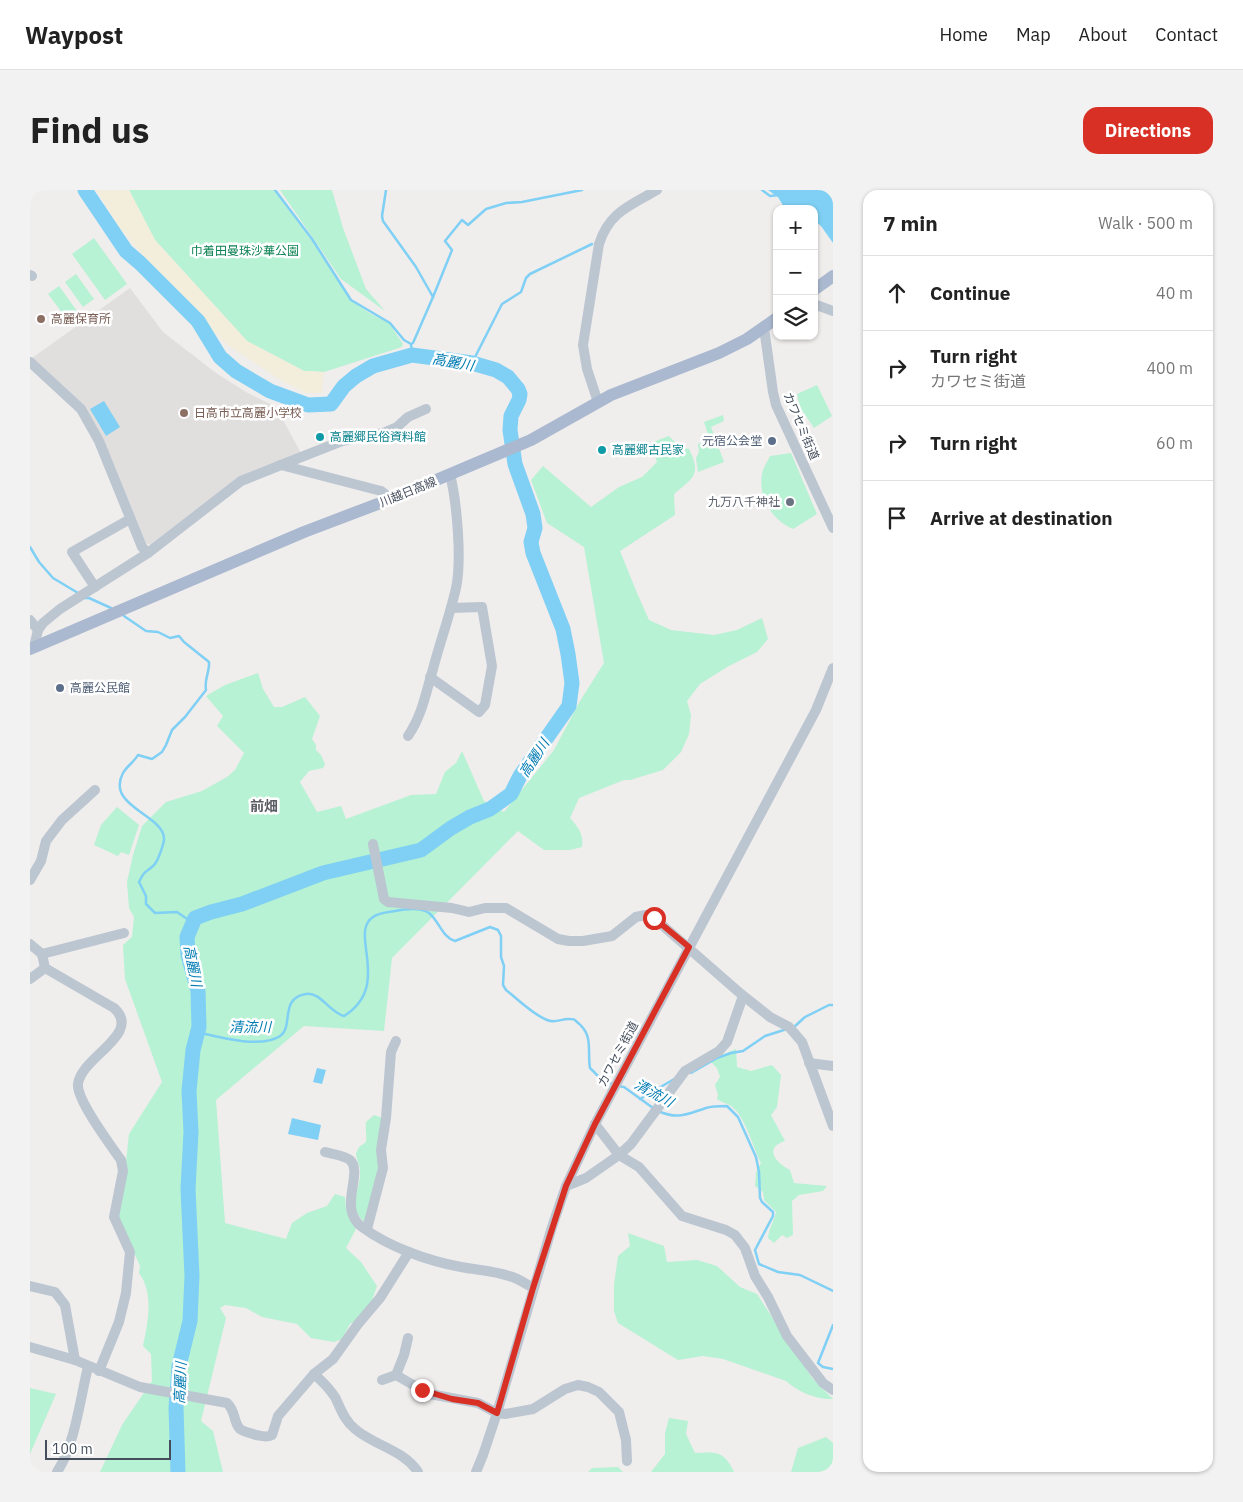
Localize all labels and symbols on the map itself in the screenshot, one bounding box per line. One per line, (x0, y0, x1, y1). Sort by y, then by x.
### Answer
park label: 巾着田曼珠沙華公園 (191, 243, 299, 258)
place label: 高麗保育所 (51, 311, 111, 326)
marker: 高麗保育所 (35, 313, 47, 325)
water label: 高麗川 (431, 349, 477, 375)
street label: カワセミ街道 (780, 390, 822, 462)
place label: 日高市立高麗小学校 (194, 405, 302, 420)
marker: 日高市立高麗小学校 (178, 407, 190, 419)
place label: 高麗郷民俗資料館 (330, 429, 426, 444)
marker: 高麗郷民俗資料館 (314, 431, 326, 443)
place label: 元宿公会堂 (702, 433, 762, 448)
marker: 元宿公会堂 (766, 435, 778, 447)
place label: 高麗郷古民家 (612, 442, 684, 457)
marker: 高麗郷古民家 (596, 444, 608, 456)
street label: 川越日高線 (377, 473, 438, 510)
place label: 九万八千神社 (708, 494, 780, 509)
marker: 九万八千神社 (784, 496, 796, 508)
place label: 高麗公民館 (70, 680, 130, 695)
marker: 高麗公民館 (54, 682, 66, 694)
water label: 高麗川 (515, 734, 554, 781)
district label: 前畑 (250, 797, 278, 815)
route start (643, 907, 666, 930)
water label: 高麗川 (180, 944, 206, 990)
water label: 清流川 (229, 1018, 273, 1036)
street label: カワセミ街道 (594, 1018, 641, 1089)
water label: 清流川 (631, 1075, 678, 1112)
water label: 高麗川 (170, 1360, 190, 1404)
route end (411, 1379, 434, 1402)
scale bar (45, 1437, 171, 1460)

